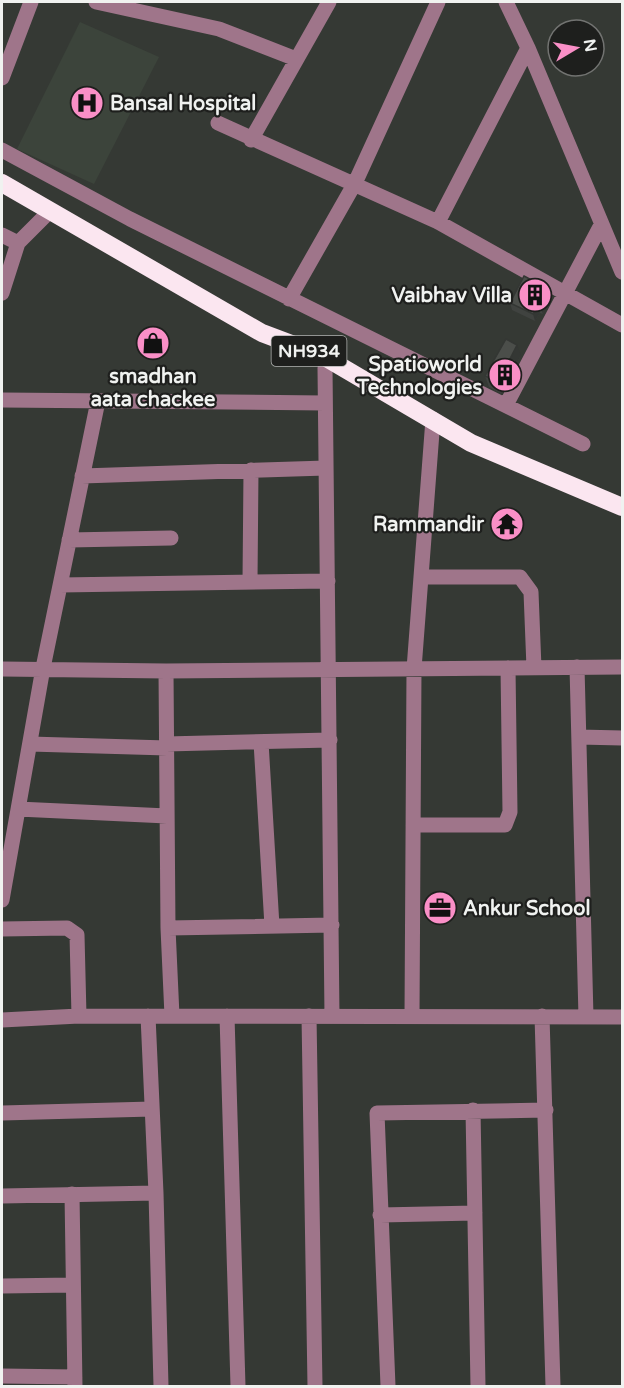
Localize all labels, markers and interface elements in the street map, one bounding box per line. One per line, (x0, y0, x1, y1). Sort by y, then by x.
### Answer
north arrow (546, 18, 606, 78)
text: N (579, 38, 601, 54)
hospital icon: Bansal Hospital (69, 85, 105, 121)
place label: Bansal Hospital (110, 92, 256, 116)
building icon: Vaibhav Villa (517, 277, 553, 313)
place label: Vaibhav Villa (391, 284, 512, 308)
shop icon: smadhan aata chackee (135, 325, 171, 361)
road number: NH934 (272, 336, 346, 366)
place label: Spatioworld Technologies (356, 353, 482, 400)
building icon: Spatioworld Technologies (487, 357, 523, 393)
place label: smadhan aata chackee (91, 365, 215, 412)
temple icon: Rammandir (489, 506, 525, 542)
place label: Rammandir (373, 513, 484, 537)
office icon: Ankur School (422, 890, 458, 926)
place label: Ankur School (463, 897, 590, 921)

